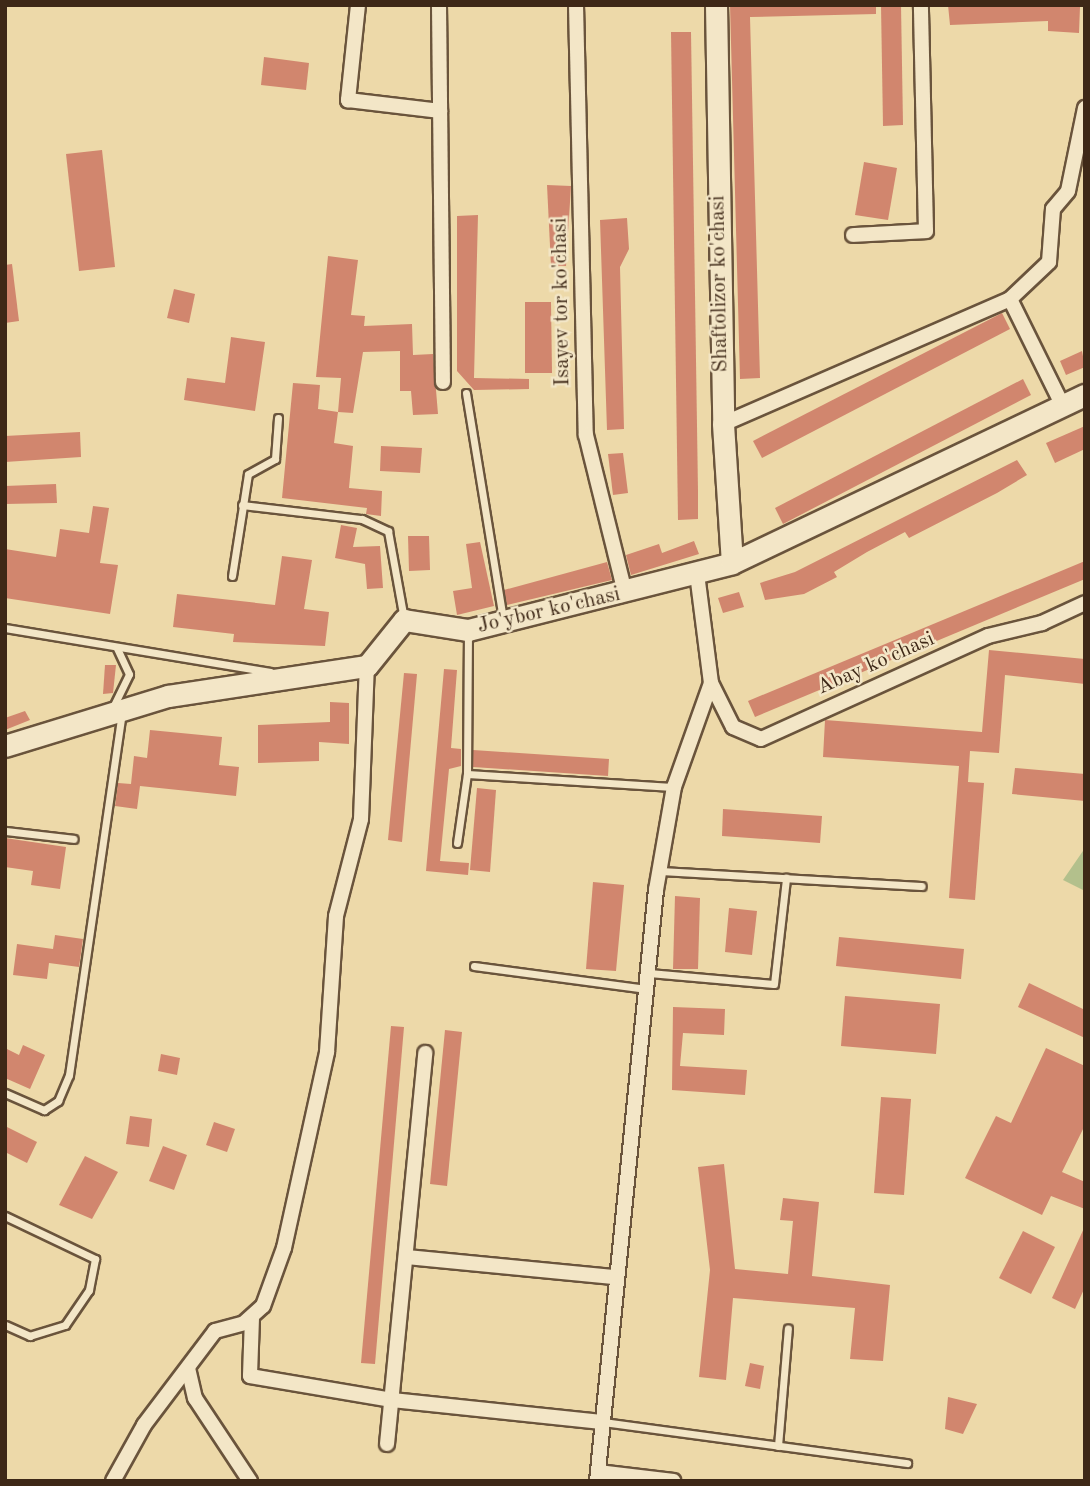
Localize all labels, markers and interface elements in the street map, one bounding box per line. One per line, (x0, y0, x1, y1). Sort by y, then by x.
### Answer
street label: Shaftolizor ko'chasi (706, 195, 734, 373)
street label: Isayev tor ko'chasi (548, 217, 576, 387)
street label: Jo'ybor ko'chasi (475, 582, 623, 640)
street label: Abay ko'chasi (813, 627, 939, 701)

